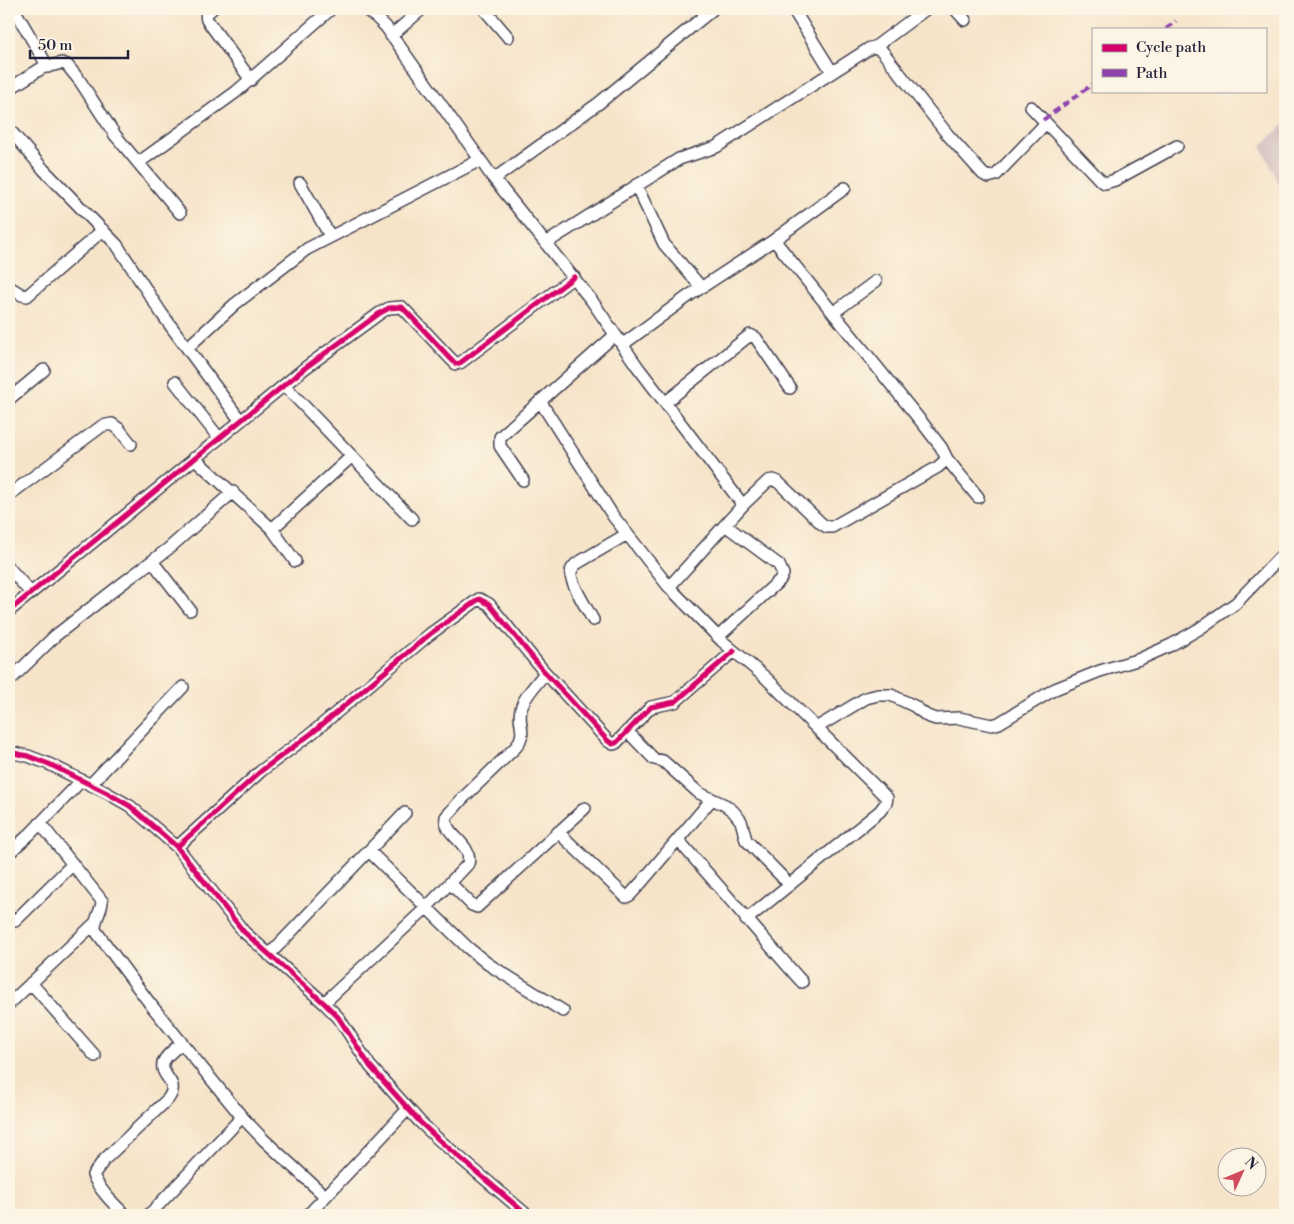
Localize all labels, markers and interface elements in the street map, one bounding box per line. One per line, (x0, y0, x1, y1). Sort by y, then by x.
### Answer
scale bar (30, 28, 128, 60)
legend (1092, 28, 1266, 92)
text: 50 m (38, 36, 72, 55)
text: Cycle path (1136, 38, 1206, 57)
text: Path (1136, 64, 1168, 83)
north arrow (1216, 1146, 1266, 1196)
text: N (1240, 1153, 1261, 1174)

